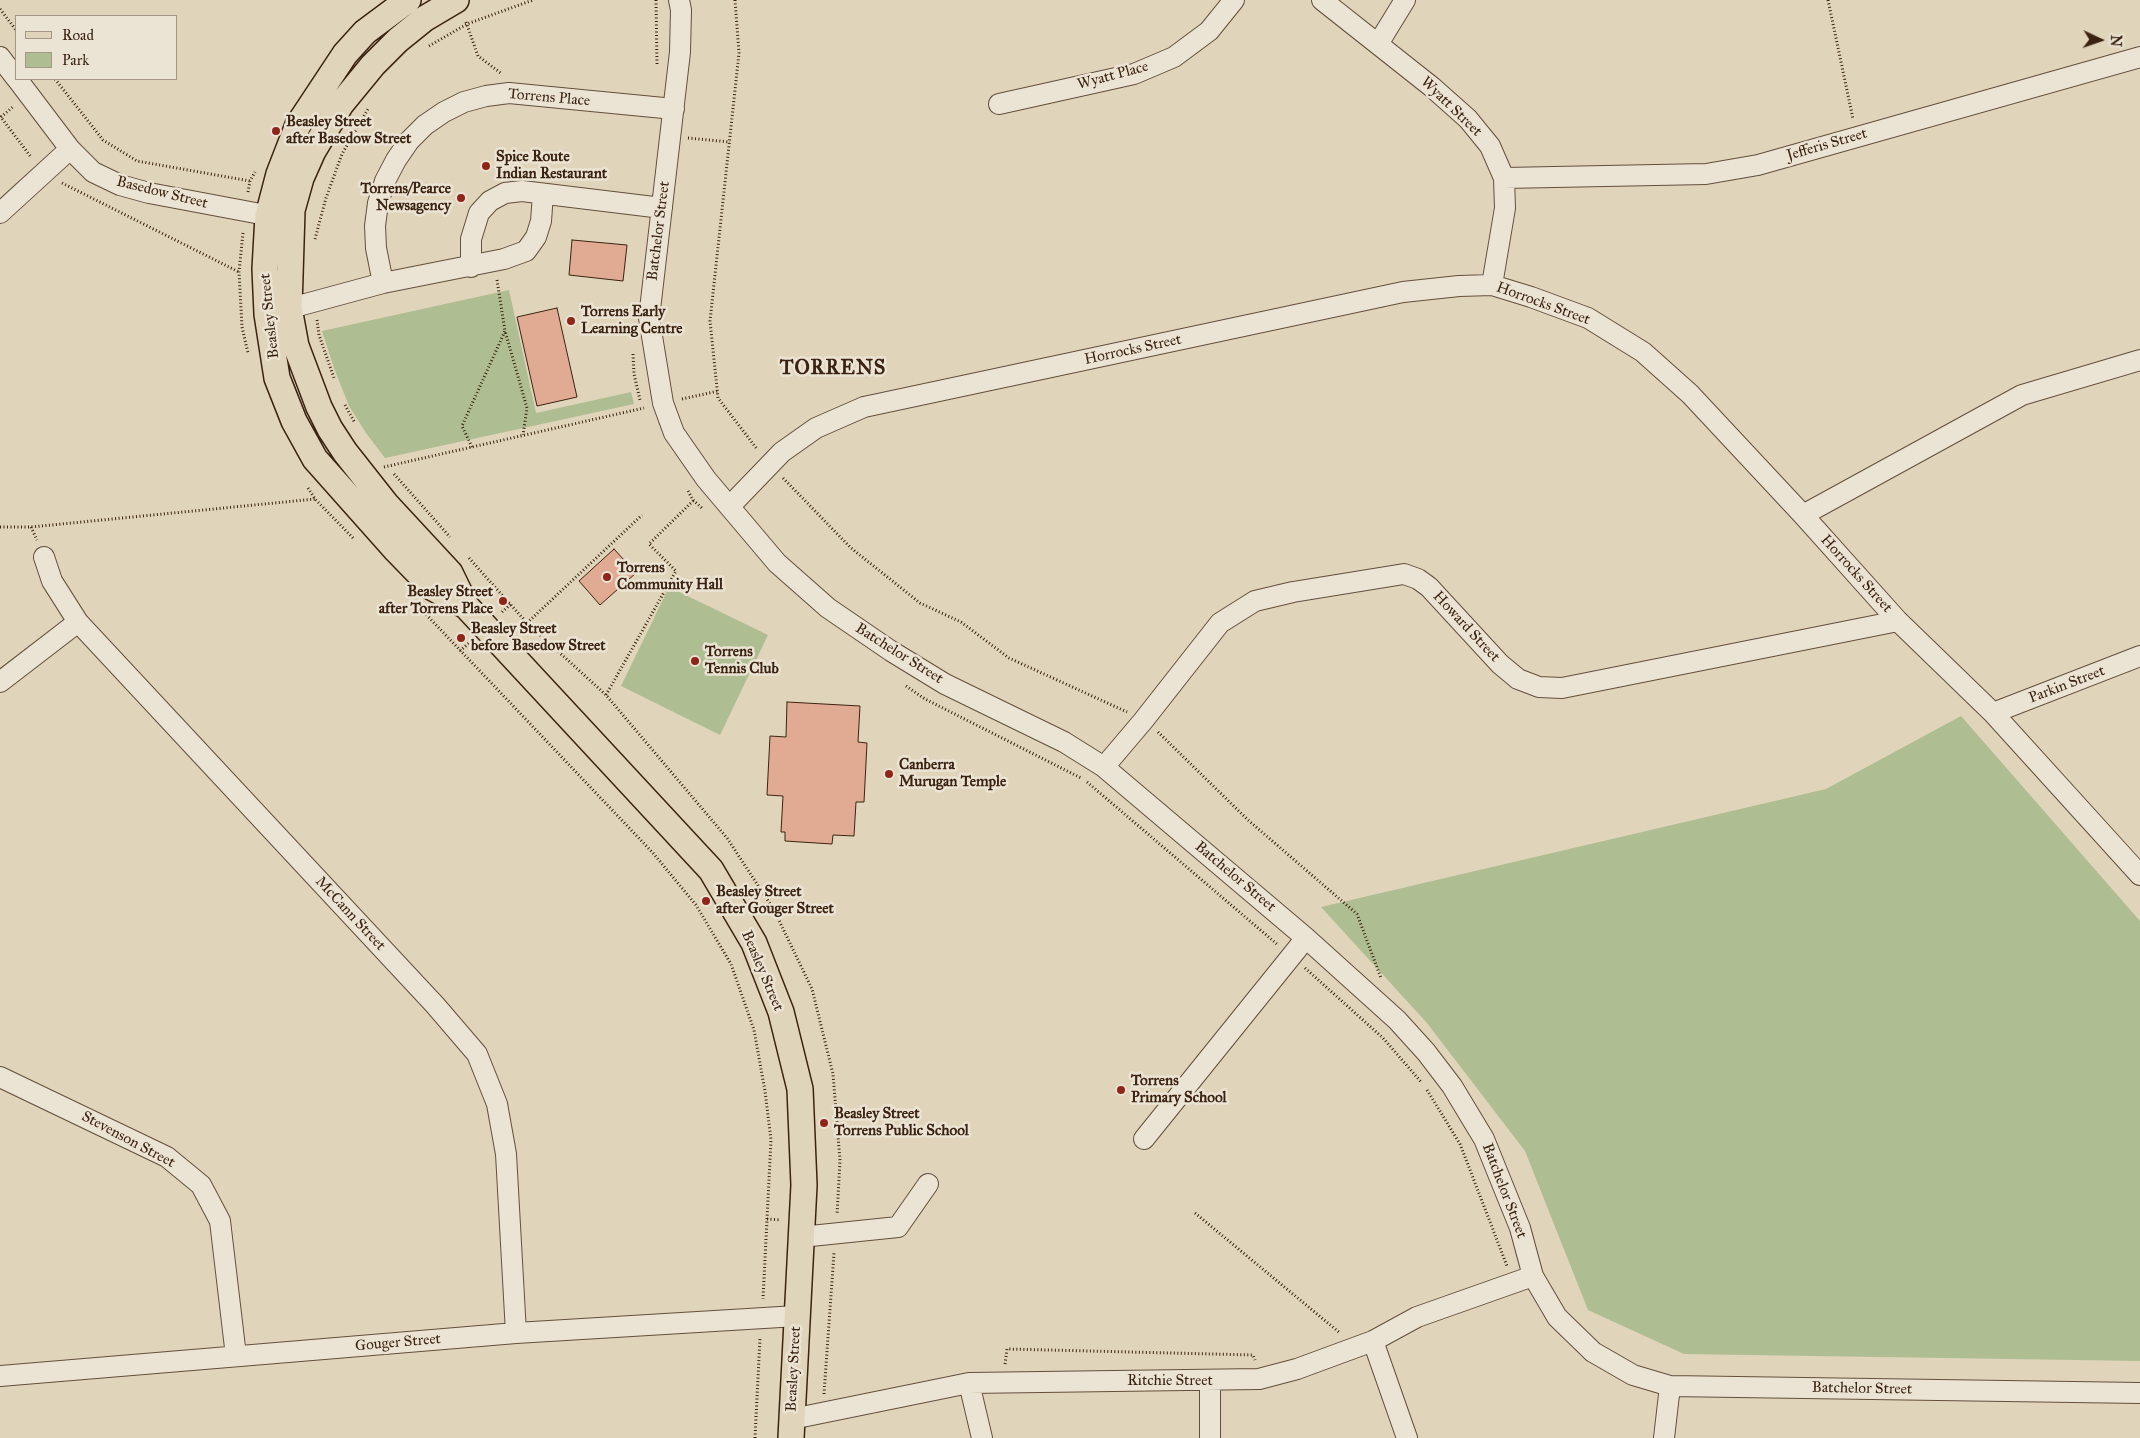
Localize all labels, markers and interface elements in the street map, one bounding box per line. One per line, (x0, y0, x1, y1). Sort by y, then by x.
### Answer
legend (15, 15, 178, 80)
north arrow (2075, 15, 2125, 65)
text: Road (62, 26, 94, 44)
text: N (2107, 34, 2124, 47)
text: Park (62, 51, 89, 69)
street label: Wyatt Place (1076, 58, 1150, 94)
street label: Wyatt Street (1417, 73, 1485, 141)
street label: Torrens Place (507, 85, 591, 111)
place label: Beasley Street after Basedow Street (286, 113, 411, 148)
marker: Beasley Street after Basedow Street (270, 125, 282, 137)
street label: Jefferis Street (1785, 125, 1869, 165)
place label: Spice Route Indian Restaurant (496, 148, 607, 183)
marker: Spice Route Indian Restaurant (480, 160, 492, 172)
street label: Basedow Street (114, 173, 210, 213)
place label: Torrens/Pearce Newsagency (360, 180, 451, 215)
street label: Batchelor Street (644, 180, 674, 282)
marker: Torrens/Pearce Newsagency (455, 192, 467, 204)
street label: Beasley Street (257, 272, 283, 360)
street label: Horrocks Street (1494, 279, 1592, 329)
place label: Torrens Early Learning Centre (581, 303, 682, 338)
marker: Torrens Early Learning Centre (565, 315, 577, 327)
street label: Horrocks Street (1083, 331, 1183, 369)
district label: TORRENS (779, 357, 887, 381)
street label: Horrocks Street (1816, 531, 1896, 617)
place label: Torrens Community Hall (617, 559, 723, 594)
marker: Torrens Community Hall (601, 571, 613, 583)
place label: Beasley Street after Torrens Place (379, 583, 493, 618)
street label: Howard Street (1429, 588, 1503, 666)
marker: Beasley Street after Torrens Place (497, 595, 509, 607)
place label: Beasley Street before Basedow Street (471, 620, 606, 655)
street label: Batchelor Street (852, 620, 946, 688)
marker: Beasley Street before Basedow Street (455, 632, 467, 644)
place label: Torrens Tennis Club (705, 643, 779, 678)
marker: Torrens Tennis Club (689, 655, 701, 667)
street label: Parkin Street (2026, 662, 2108, 708)
place label: Canberra Murugan Temple (899, 756, 1006, 791)
marker: Canberra Murugan Temple (883, 768, 895, 780)
street label: Batchelor Street (1191, 838, 1279, 916)
street label: McCann Street (311, 873, 389, 955)
place label: Beasley Street after Gouger Street (716, 883, 834, 918)
marker: Beasley Street after Gouger Street (700, 895, 712, 907)
street label: Beasley Street (737, 928, 787, 1014)
place label: Torrens Primary School (1131, 1072, 1227, 1107)
marker: Torrens Primary School (1115, 1084, 1127, 1096)
place label: Beasley Street Torrens Public School (834, 1105, 969, 1140)
street label: Stevenson Street (78, 1108, 178, 1172)
marker: Beasley Street Torrens Public School (818, 1117, 830, 1129)
street label: Batchelor Street (1478, 1141, 1530, 1241)
street label: Beasley Street (783, 1326, 805, 1412)
street label: Gouger Street (354, 1330, 442, 1356)
street label: Ritchie Street (1127, 1372, 1213, 1390)
street label: Batchelor Street (1812, 1379, 1912, 1399)

